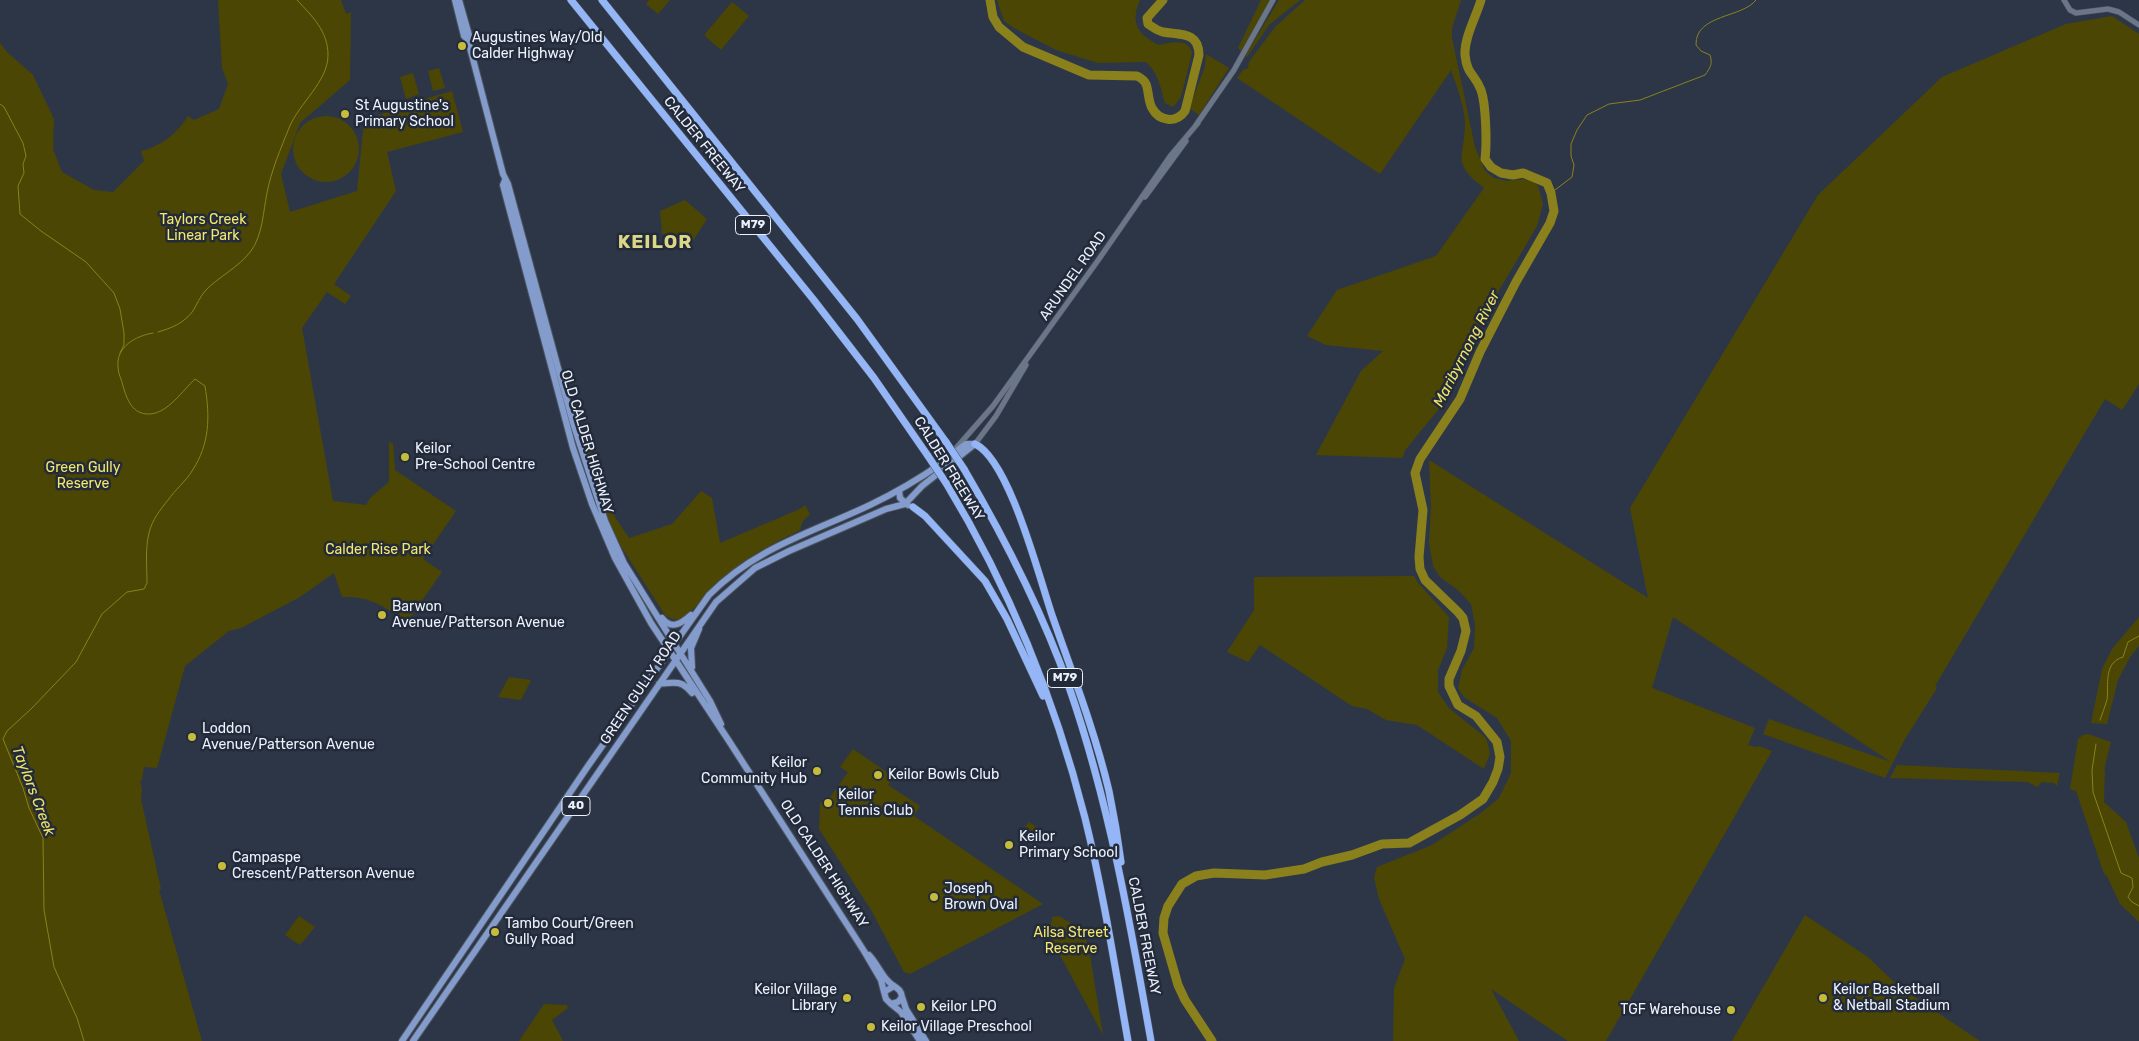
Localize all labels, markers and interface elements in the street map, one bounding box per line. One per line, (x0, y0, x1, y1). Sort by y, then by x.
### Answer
place label: Augustines Way/Old Calder Highway (472, 30, 603, 62)
marker: Augustines Way/Old Calder Highway (456, 40, 468, 52)
street label: CALDER FREEWAY (660, 93, 748, 197)
place label: St Augustine's Primary School (355, 98, 454, 130)
marker: St Augustine's Primary School (339, 108, 351, 120)
park label: Taylors Creek Linear Park (160, 212, 246, 244)
road number: M79 (736, 216, 770, 234)
street label: ARUNDEL ROAD (1036, 228, 1110, 324)
district label: KEILOR (617, 232, 693, 254)
water label: Maribyrnong River (1430, 288, 1504, 410)
street label: OLD CALDER HIGHWAY (557, 368, 617, 516)
street label: CALDER FREEWAY (910, 414, 988, 524)
place label: Keilor Pre-School Centre (415, 441, 535, 474)
marker: Keilor Pre-School Centre (399, 451, 411, 463)
park label: Green Gully Reserve (46, 460, 120, 492)
park label: Calder Rise Park (325, 542, 431, 558)
place label: Barwon Avenue/Patterson Avenue (392, 599, 565, 632)
marker: Barwon Avenue/Patterson Avenue (376, 609, 388, 621)
street label: GREEN GULLY ROAD (597, 628, 685, 748)
road number: M79 (1048, 668, 1082, 688)
place label: Loddon Avenue/Patterson Avenue (202, 721, 375, 754)
marker: Loddon Avenue/Patterson Avenue (186, 731, 198, 743)
water label: Taylors Creek (8, 743, 58, 839)
place label: Keilor Community Hub (701, 755, 807, 788)
marker: Keilor Community Hub (811, 765, 823, 777)
place label: Keilor Bowls Club (888, 767, 999, 783)
marker: Keilor Bowls Club (872, 769, 884, 781)
place label: Keilor Tennis Club (838, 787, 913, 820)
road number: 40 (562, 796, 590, 816)
street label: OLD CALDER HIGHWAY (776, 797, 872, 931)
marker: Keilor Tennis Club (822, 797, 834, 809)
place label: Keilor Primary School (1019, 829, 1118, 862)
marker: Keilor Primary School (1003, 839, 1015, 851)
place label: Campaspe Crescent/Patterson Avenue (232, 850, 415, 882)
marker: Campaspe Crescent/Patterson Avenue (216, 860, 228, 872)
street label: CALDER FREEWAY (1124, 876, 1164, 996)
place label: Joseph Brown Oval (944, 881, 1018, 914)
marker: Joseph Brown Oval (928, 891, 940, 903)
place label: Tambo Court/Green Gully Road (505, 916, 634, 949)
park label: Ailsa Street Reserve (1034, 925, 1108, 958)
marker: Tambo Court/Green Gully Road (489, 926, 501, 938)
place label: Keilor Village Library (754, 982, 837, 1014)
place label: Keilor Basketball & Netball Stadium (1833, 982, 1950, 1014)
marker: Keilor Village Library (841, 992, 853, 1004)
marker: Keilor Basketball & Netball Stadium (1817, 992, 1829, 1004)
place label: Keilor LPO (931, 999, 997, 1015)
marker: Keilor LPO (915, 1001, 927, 1013)
place label: TGF Warehouse (1620, 1002, 1721, 1018)
marker: TGF Warehouse (1725, 1004, 1737, 1016)
place label: Keilor Village Preschool (881, 1019, 1032, 1035)
marker: Keilor Village Preschool (865, 1021, 877, 1033)

